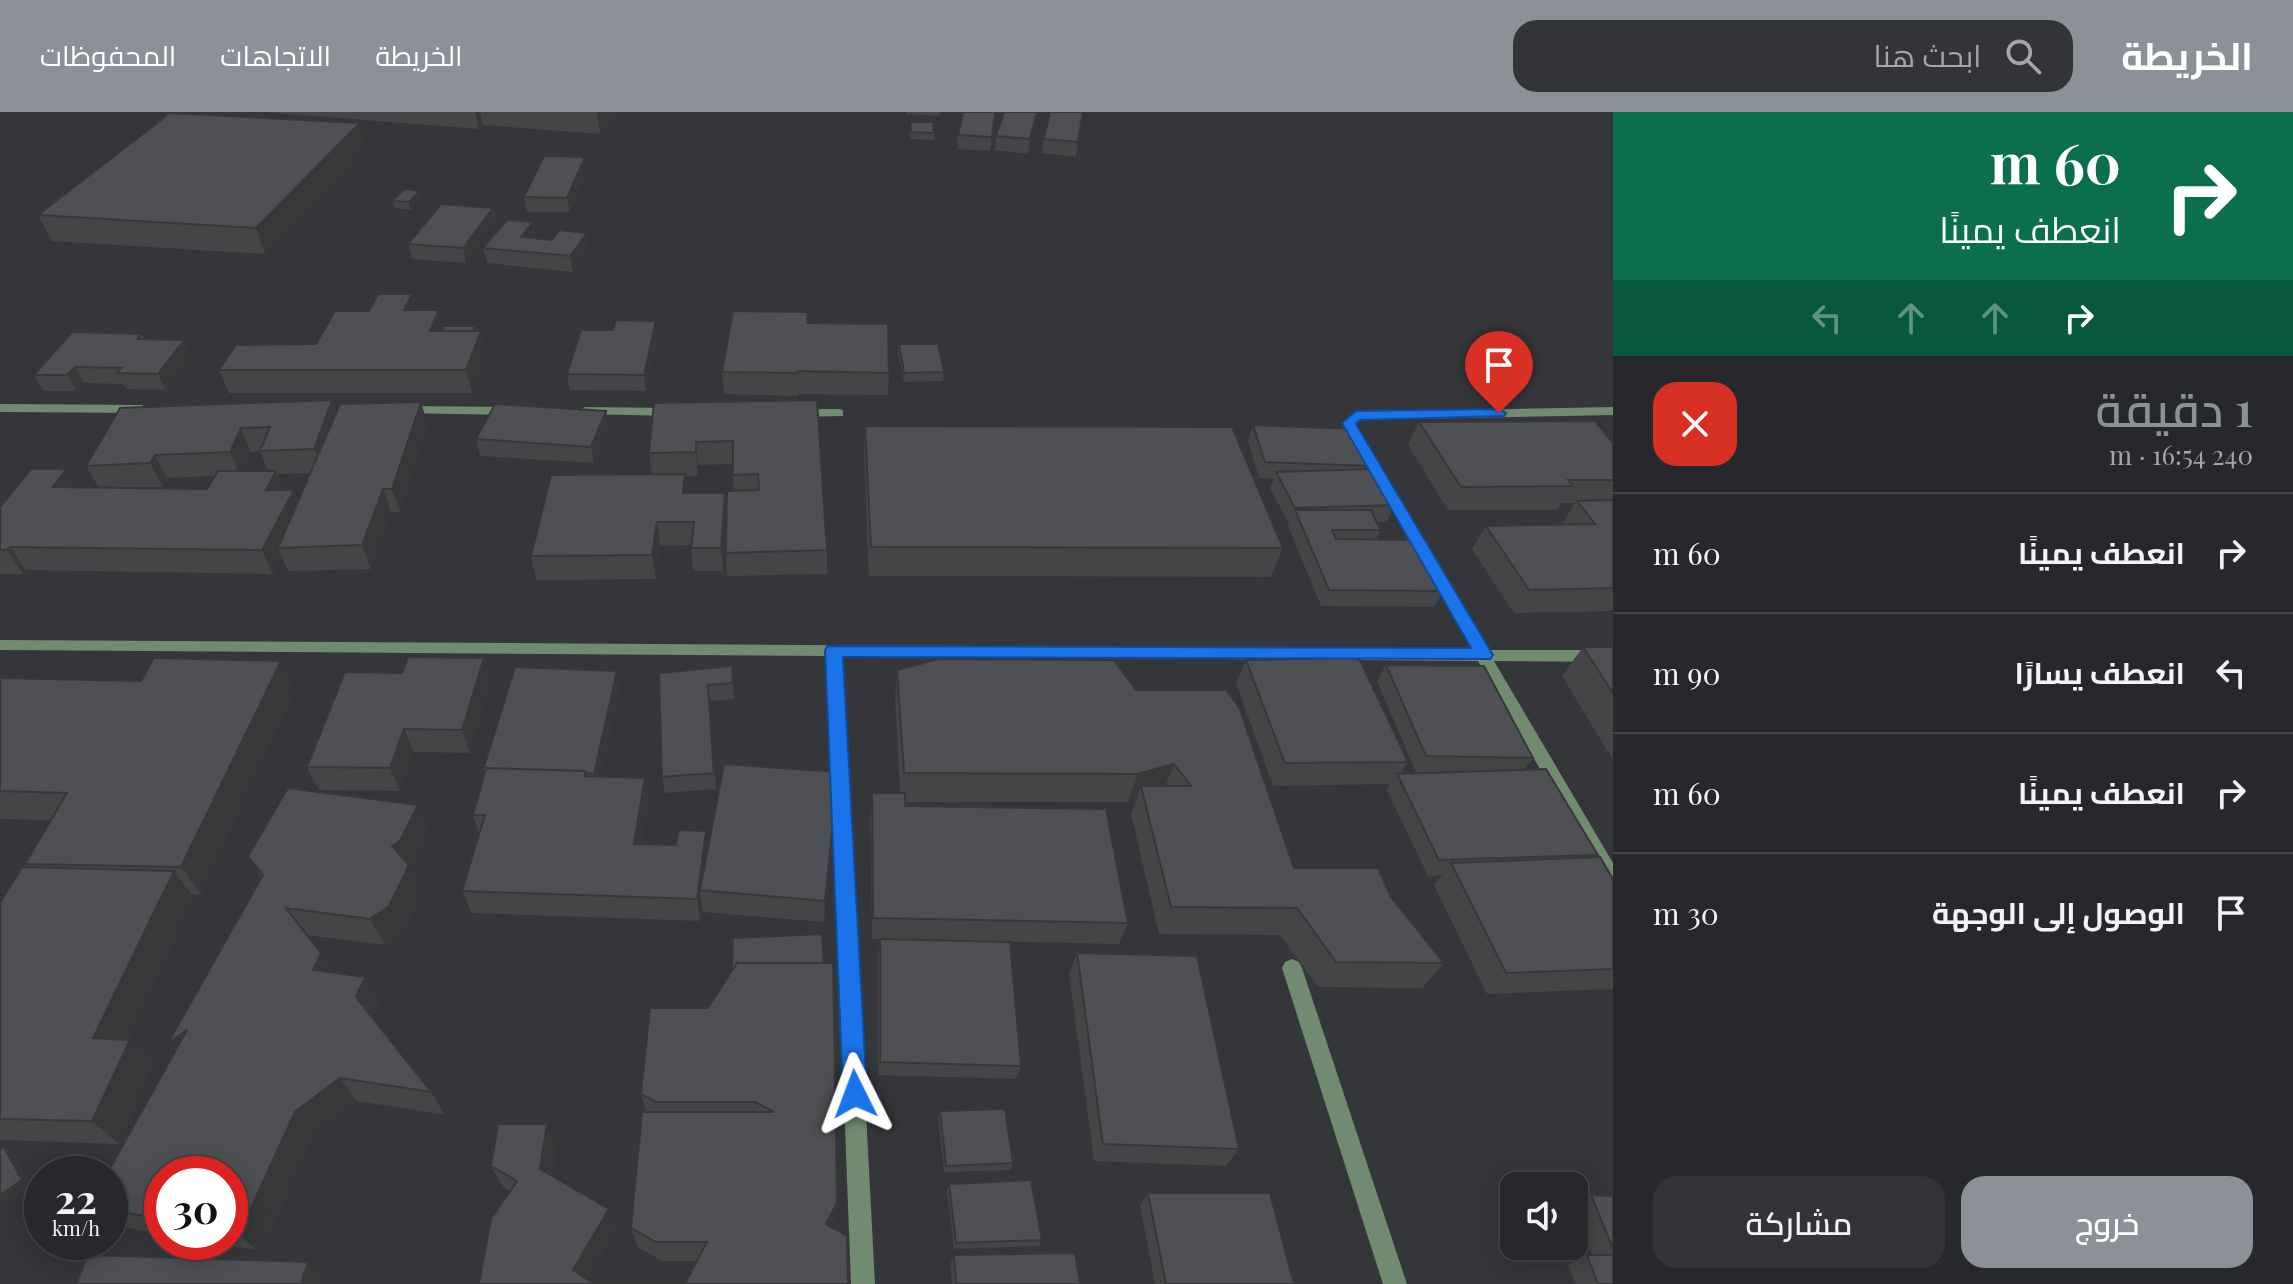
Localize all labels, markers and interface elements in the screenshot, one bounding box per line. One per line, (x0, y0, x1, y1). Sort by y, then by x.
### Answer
search box (1513, 20, 2073, 92)
text: الخريطة (2121, 29, 2253, 80)
icon: search (2001, 34, 2045, 78)
text: ابحث هنا (1874, 35, 1981, 75)
text: المحفوظات (40, 36, 176, 73)
text: الاتجاهات (220, 36, 331, 73)
text: الخريطة (375, 36, 463, 73)
text: 60 m (1990, 124, 2121, 199)
icon: right (2149, 144, 2253, 248)
text: انعطف يمينًا (1939, 204, 2121, 252)
icon: left (1805, 296, 1849, 340)
icon: ahead (1889, 296, 1933, 340)
icon: ahead (1973, 296, 2017, 340)
icon: right (2057, 296, 2101, 340)
pin (1465, 331, 1533, 413)
icon: arrive (1477, 343, 1521, 387)
text: 1 دقيقة (2096, 375, 2253, 439)
button: close (1653, 382, 1737, 466)
text: 240 m · 16:54 (2109, 437, 2253, 472)
icon: right (2209, 531, 2253, 575)
text: انعطف يمينًا (2018, 532, 2185, 572)
text: 60 m (1653, 533, 1721, 573)
icon: left (2209, 651, 2253, 695)
text: انعطف يسارًا (2014, 652, 2185, 692)
text: 90 m (1653, 653, 1720, 693)
icon: right (2209, 771, 2253, 815)
text: انعطف يمينًا (2018, 772, 2185, 812)
text: 60 m (1653, 773, 1721, 813)
icon: arrive (2209, 891, 2253, 935)
text: الوصول إلى الوجهة (1932, 892, 2185, 932)
text: 30 m (1653, 893, 1719, 933)
position arrow (813, 1052, 897, 1136)
speed limit sign: 30 (144, 1156, 248, 1260)
text: 22 (55, 1171, 97, 1224)
map controls (1500, 1172, 1588, 1260)
button: sound (1500, 1172, 1588, 1260)
button: مشاركة (1653, 1176, 1945, 1268)
button: خروج (1961, 1176, 2253, 1268)
text: km/h (52, 1214, 100, 1241)

